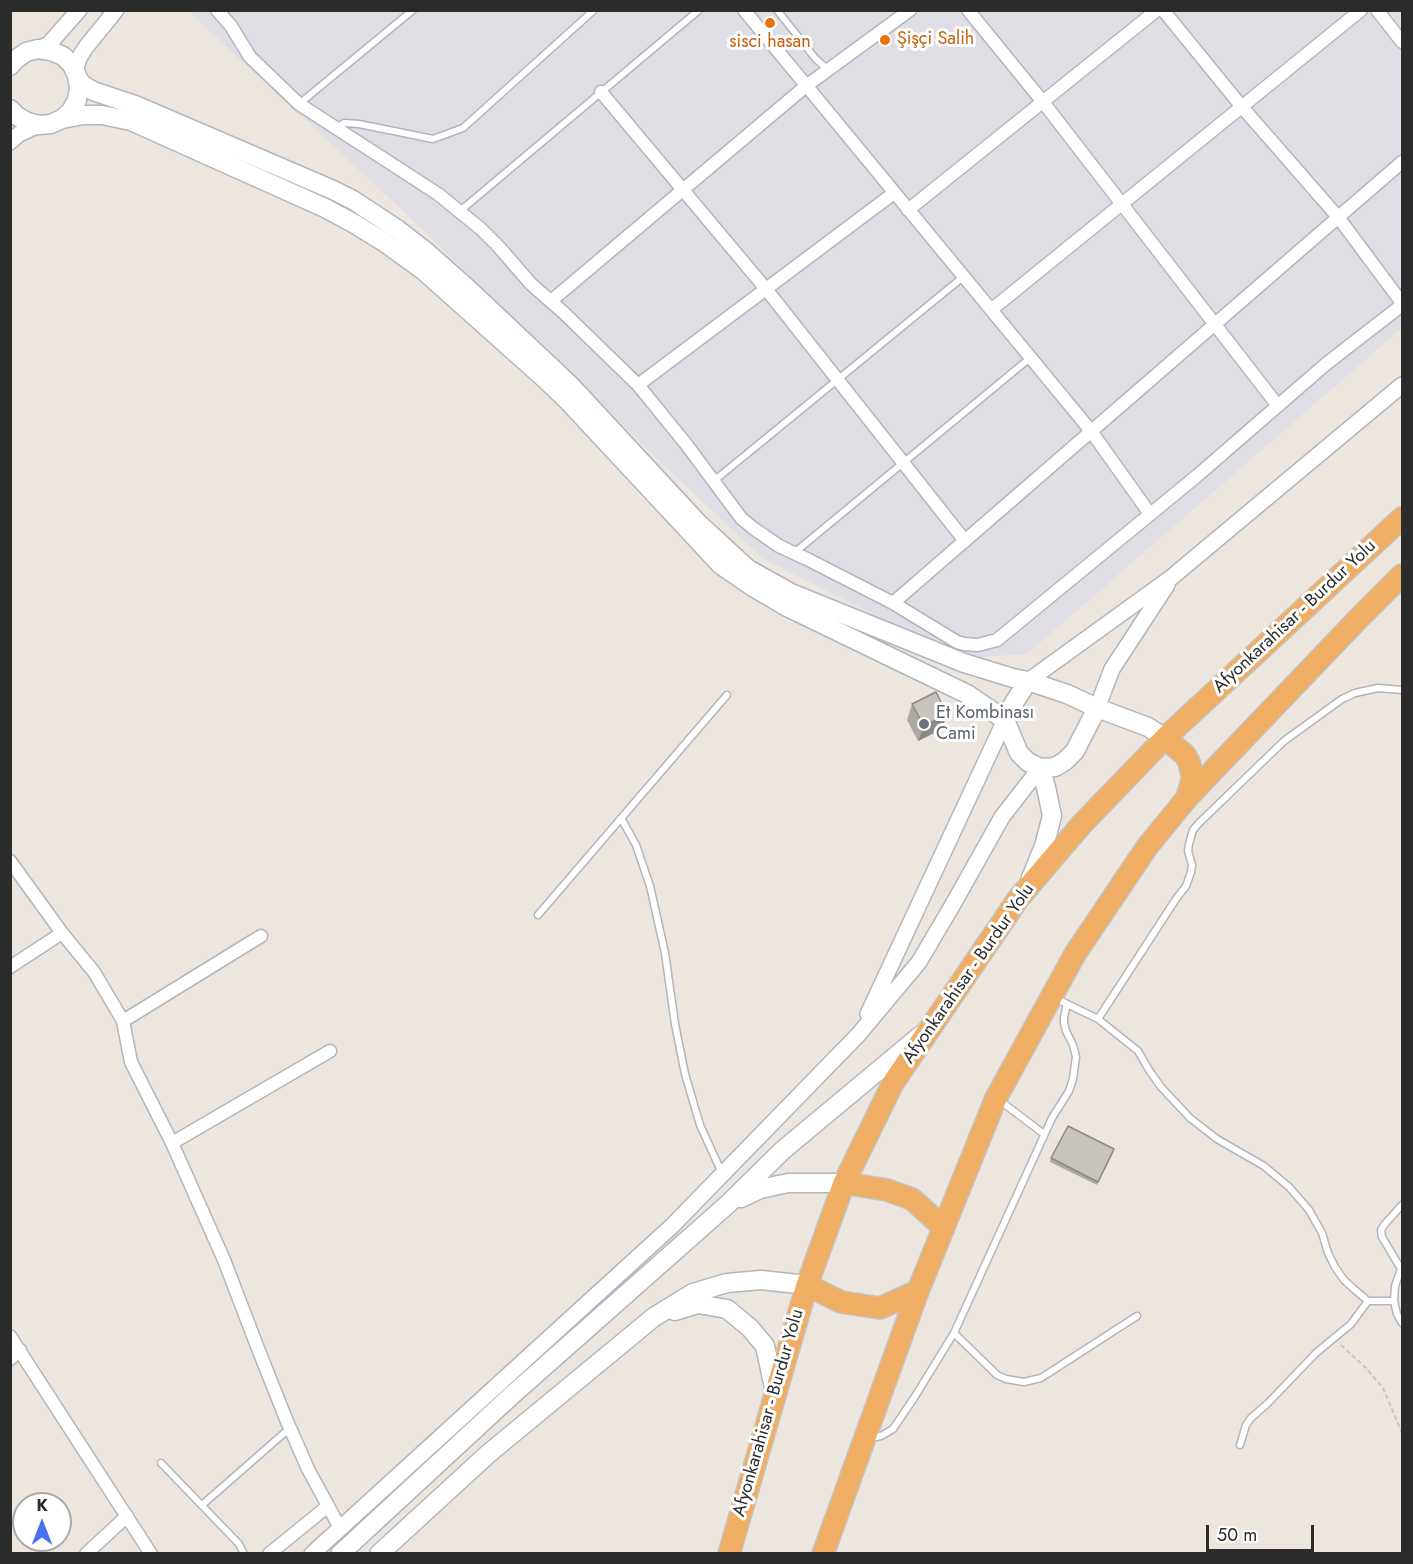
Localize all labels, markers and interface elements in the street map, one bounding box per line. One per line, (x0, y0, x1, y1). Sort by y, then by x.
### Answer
marker: sisci hasan (763, 16, 777, 30)
place label: Şişçi Salih (897, 29, 974, 51)
place label: sisci hasan (729, 32, 811, 54)
marker: Şişçi Salih (878, 33, 892, 47)
street label: Afyonkarahisar - Burdur Yolu (1209, 536, 1381, 698)
place label: Et Kombinası Cami (936, 703, 1034, 746)
marker: Et Kombinası Cami (917, 717, 931, 731)
street label: Afyonkarahisar - Burdur Yolu (899, 880, 1039, 1068)
street label: Afyonkarahisar - Burdur Yolu (729, 1307, 809, 1519)
north arrow (12, 1492, 72, 1552)
text: K (36, 1494, 48, 1517)
scale bar (1209, 1513, 1317, 1551)
text: 50 m (1217, 1522, 1257, 1548)

